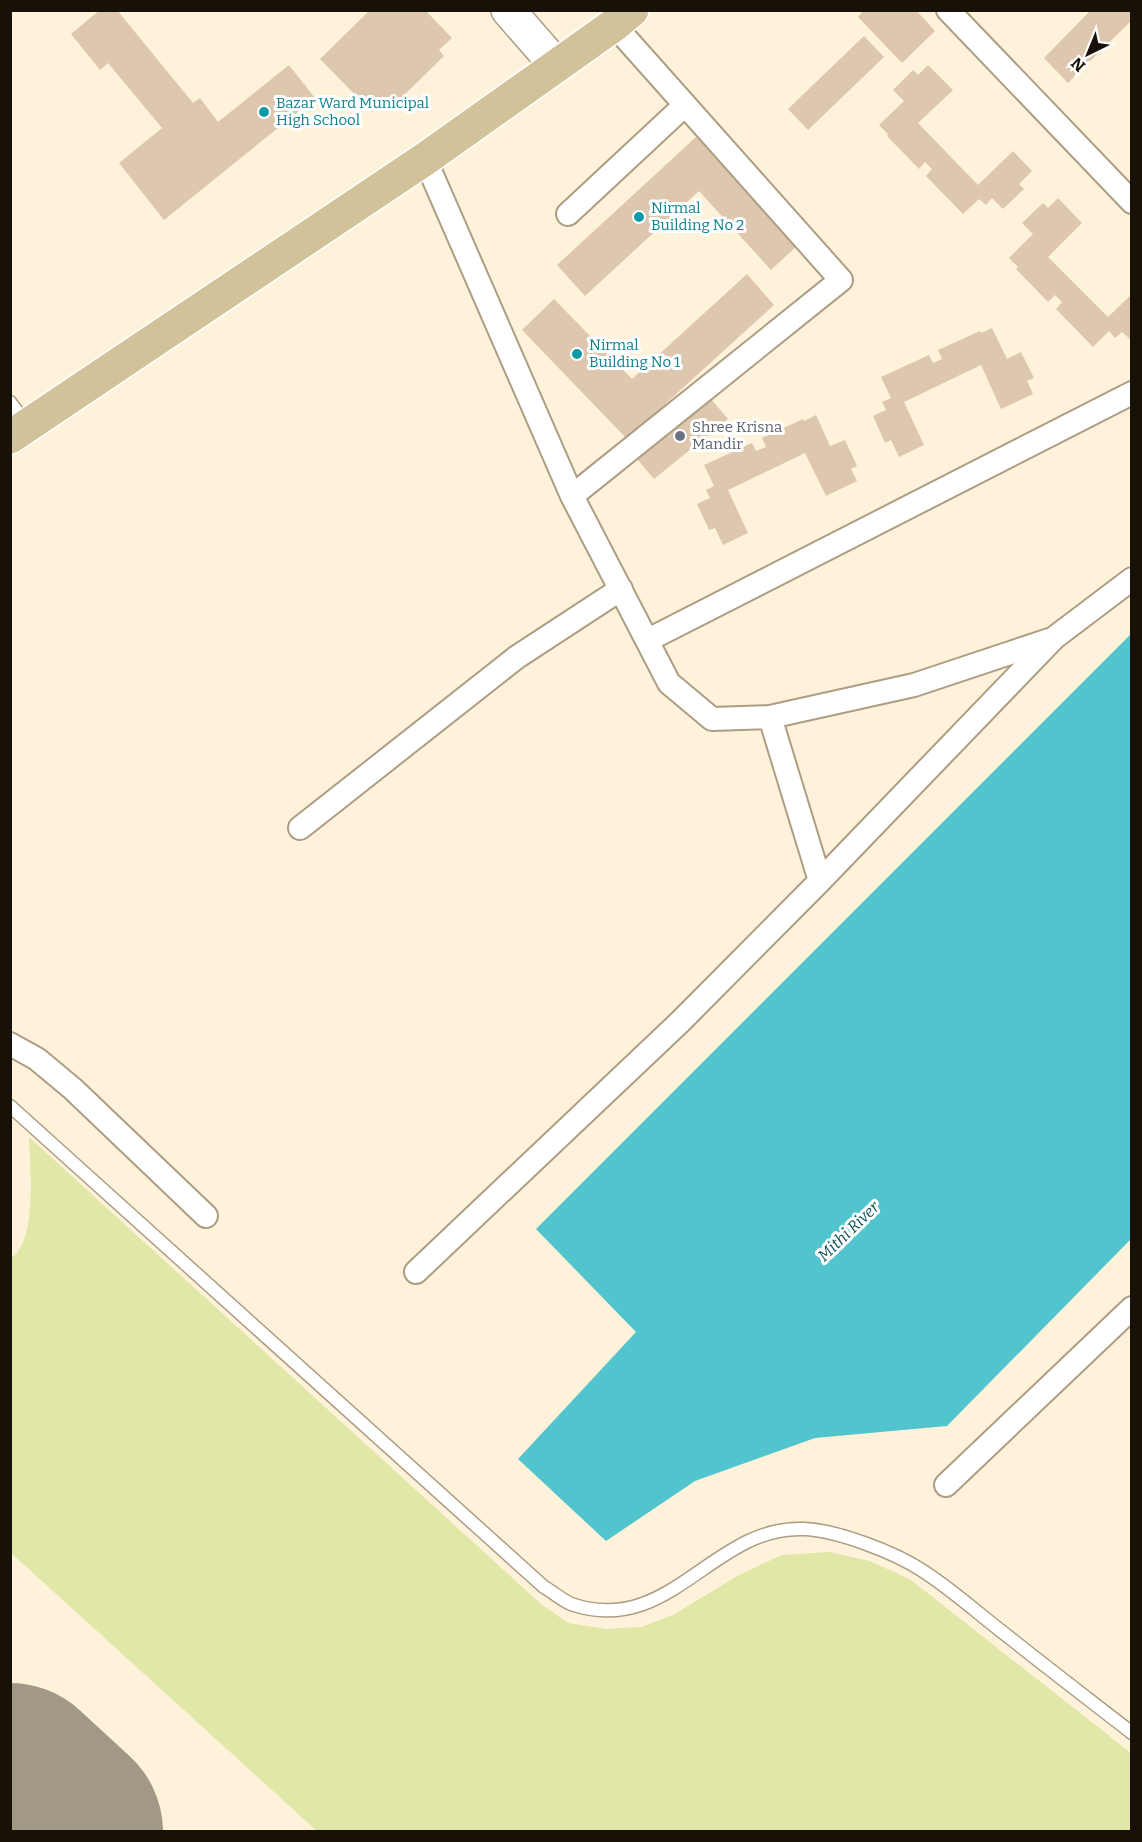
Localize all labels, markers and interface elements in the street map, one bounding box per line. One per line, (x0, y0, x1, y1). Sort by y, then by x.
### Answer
north arrow (1058, 24, 1118, 84)
text: N (1067, 53, 1089, 76)
place label: Bazar Ward Municipal High School (276, 94, 429, 129)
marker: Bazar Ward Municipal High School (257, 105, 271, 119)
place label: Nirmal Building No 2 (651, 199, 744, 234)
marker: Nirmal Building No 2 (632, 210, 646, 224)
place label: Nirmal Building No 1 (589, 336, 680, 371)
marker: Nirmal Building No 1 (570, 347, 584, 361)
place label: Shree Krisna Mandir (692, 418, 782, 453)
marker: Shree Krisna Mandir (673, 429, 687, 443)
water label: Mithi River (814, 1196, 884, 1265)

